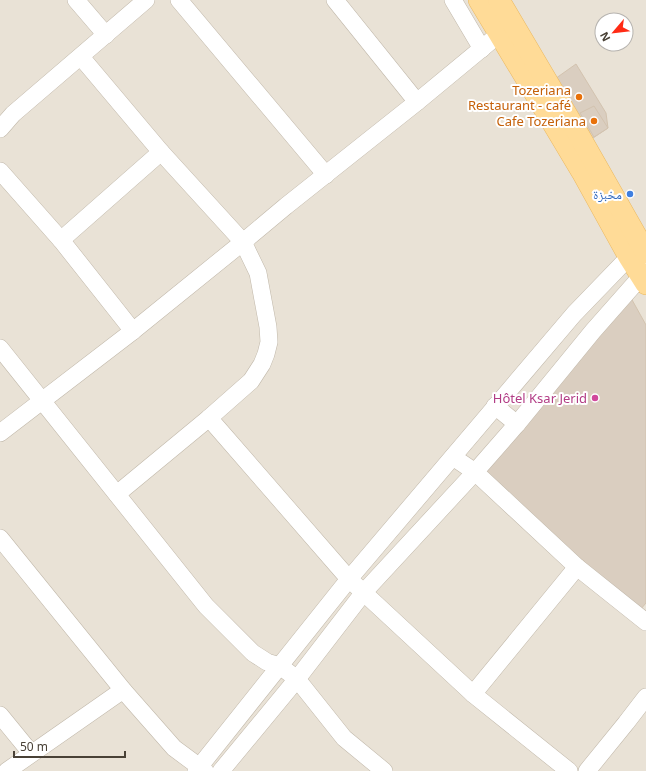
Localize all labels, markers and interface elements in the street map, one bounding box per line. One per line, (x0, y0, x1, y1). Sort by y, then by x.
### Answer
north arrow (594, 12, 634, 52)
text: N (596, 29, 613, 44)
place label: Tozeriana Restaurant - café (468, 81, 571, 114)
marker: Tozeriana Restaurant - café (574, 92, 584, 102)
place label: Cafe Tozeriana (496, 112, 586, 130)
marker: Cafe Tozeriana (589, 116, 599, 126)
place label: مخبزة (593, 185, 622, 203)
marker: مخبزة (625, 189, 635, 199)
place label: Hôtel Ksar Jerid (493, 389, 587, 407)
marker: Hôtel Ksar Jerid (590, 393, 600, 403)
scale bar (14, 733, 125, 759)
text: 50 m (20, 738, 48, 755)

